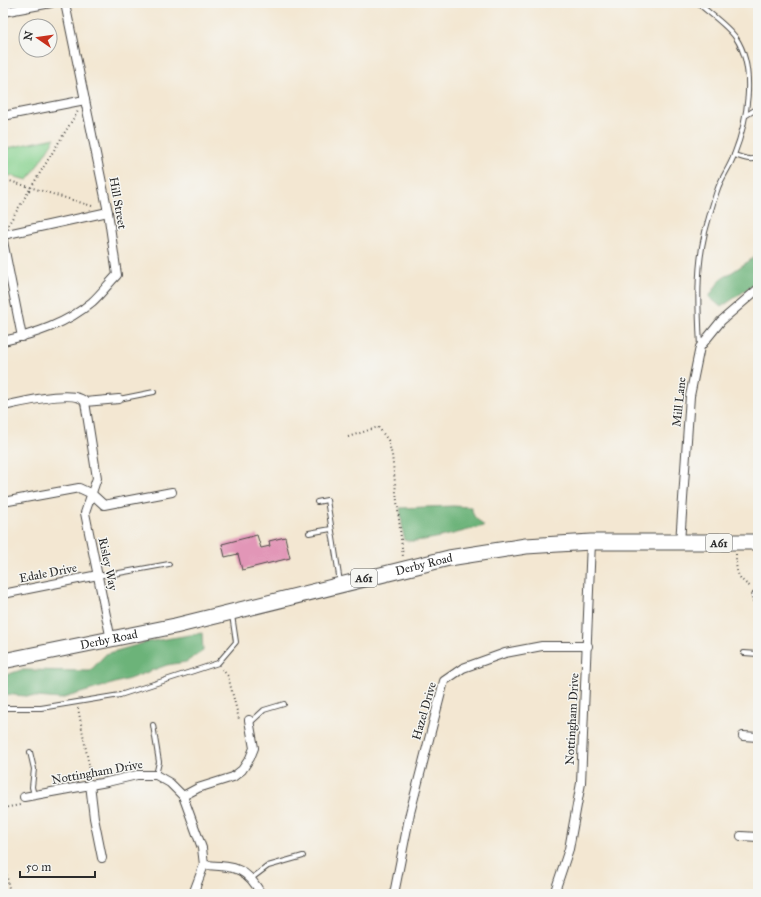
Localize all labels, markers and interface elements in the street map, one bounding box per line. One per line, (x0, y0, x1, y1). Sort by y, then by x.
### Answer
north arrow (18, 18, 58, 58)
text: N (21, 29, 36, 42)
street label: Hill Street (107, 176, 130, 231)
street label: Mill Lane (669, 376, 689, 428)
road number: A61 (706, 534, 732, 552)
street label: Risley Way (96, 536, 121, 592)
street label: Derby Road (394, 551, 453, 578)
street label: Edale Drive (18, 561, 78, 585)
road number: A61 (351, 569, 377, 587)
street label: Derby Road (79, 627, 139, 652)
street label: Nottingham Drive (563, 673, 582, 765)
street label: Hazel Drive (409, 680, 439, 742)
street label: Nottingham Drive (50, 757, 144, 788)
scale bar (20, 853, 95, 879)
text: 50 m (26, 860, 51, 874)

